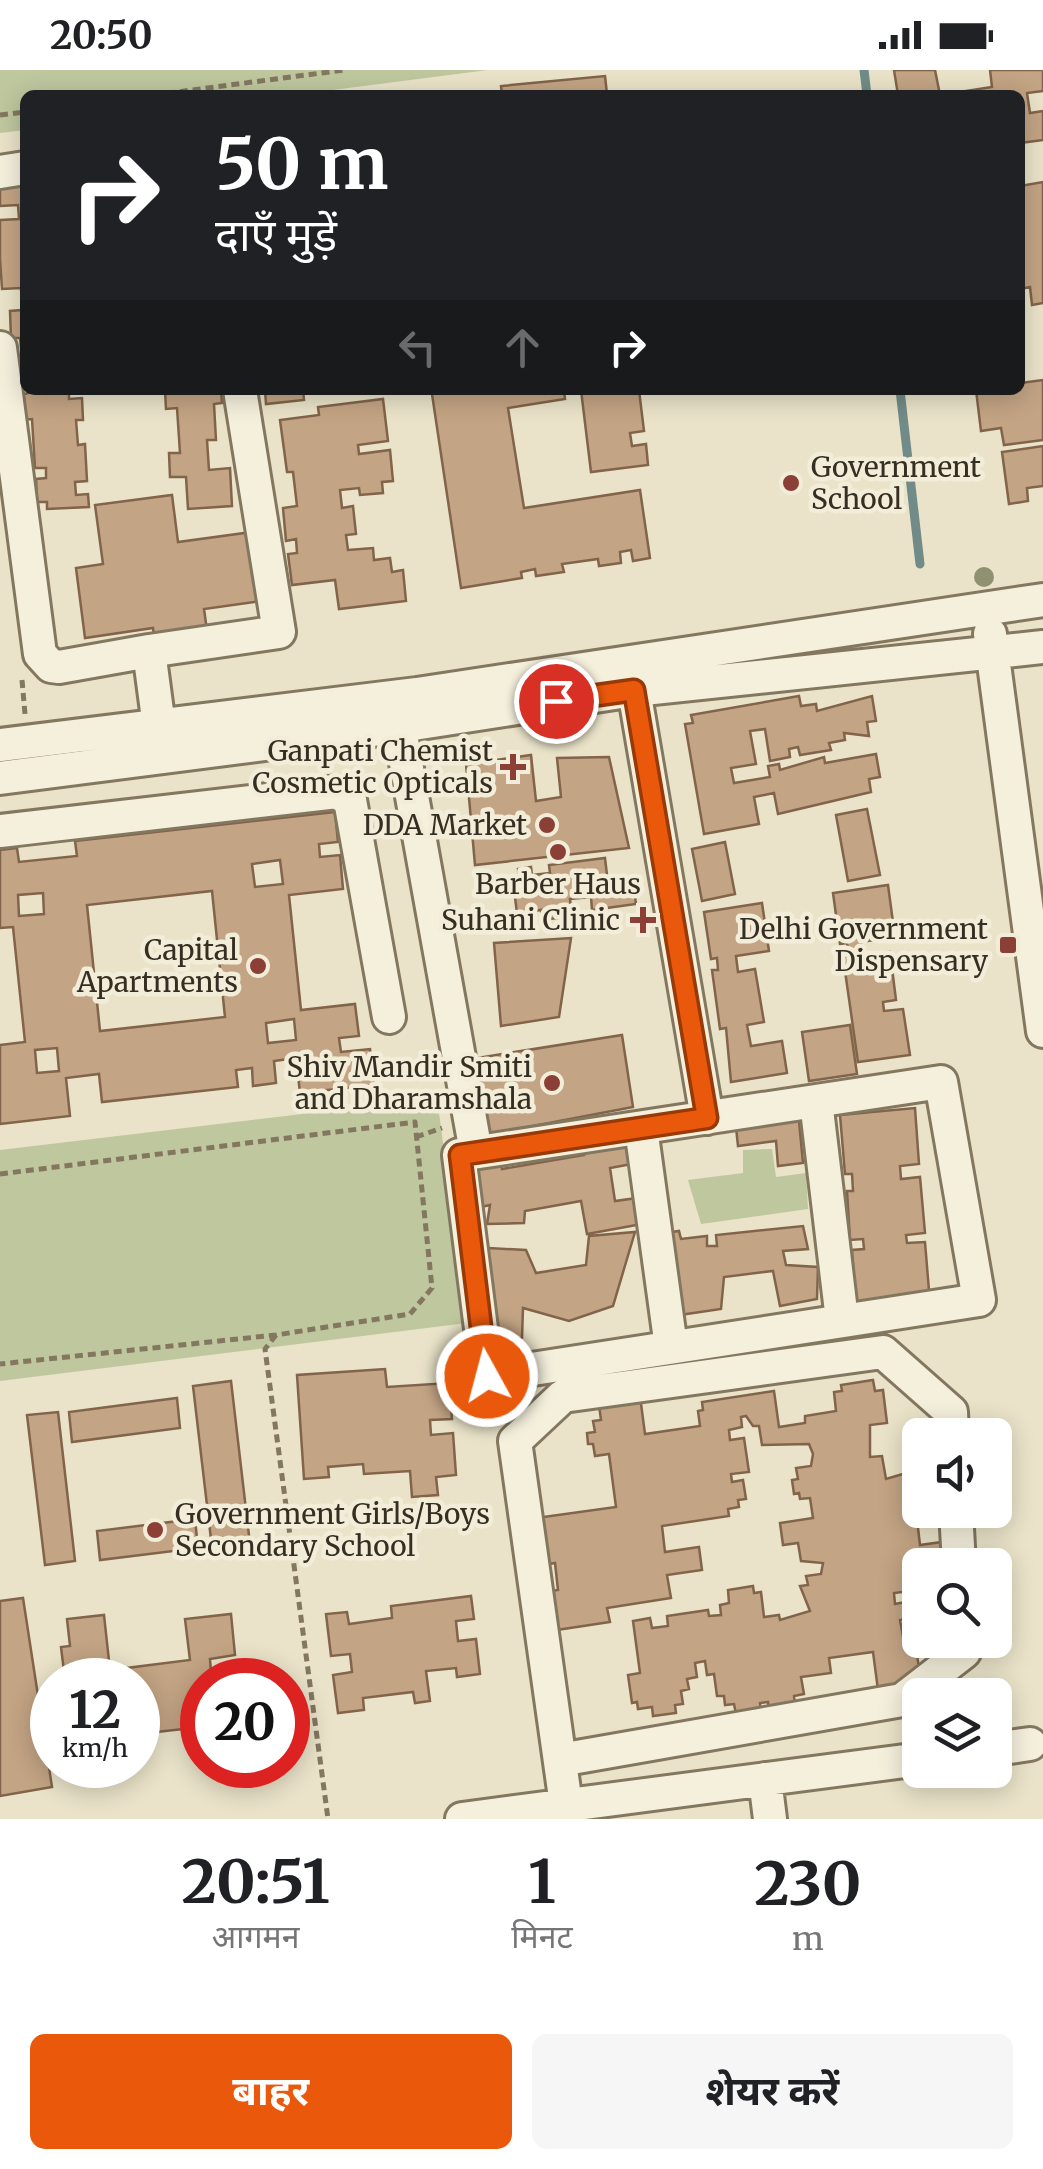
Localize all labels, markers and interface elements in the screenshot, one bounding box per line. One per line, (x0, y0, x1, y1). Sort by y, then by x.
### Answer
text: 20:50 (50, 12, 153, 59)
text: 50 m (215, 120, 388, 208)
icon: right (50, 130, 180, 260)
text: दाएँ मुड़ें (215, 207, 337, 263)
icon: left (390, 320, 445, 375)
icon: ahead (495, 320, 550, 375)
icon: right (600, 320, 655, 375)
place label: Government School (811, 449, 981, 517)
marker: Government School (780, 472, 802, 494)
pin (514, 659, 599, 744)
icon: arrive (529, 674, 584, 729)
place label: Ganpati Chemist Cosmetic Opticals (252, 733, 493, 801)
marker: Ganpati Chemist Cosmetic Opticals (502, 756, 524, 778)
place label: DDA Market (363, 807, 527, 843)
marker: DDA Market (536, 814, 558, 836)
marker: Barber Haus (547, 841, 569, 863)
place label: Barber Haus (475, 866, 641, 902)
place label: Suhani Clinic (441, 902, 620, 938)
marker: Suhani Clinic (630, 907, 656, 933)
place label: Delhi Government Dispensary (739, 911, 989, 979)
place label: Capital Apartments (76, 932, 238, 1000)
marker: Delhi Government Dispensary (997, 934, 1019, 956)
marker: Capital Apartments (247, 955, 269, 977)
place label: Shiv Mandir Smiti and Dharamshala (287, 1049, 532, 1117)
marker: Shiv Mandir Smiti and Dharamshala (541, 1072, 563, 1094)
position arrow (435, 1324, 539, 1428)
map controls (902, 1418, 1012, 1788)
button: sound (902, 1418, 1012, 1528)
place label: Government Girls/Boys Secondary School (175, 1496, 490, 1564)
marker: Government Girls/Boys Secondary School (144, 1519, 166, 1541)
button: search (902, 1548, 1012, 1658)
speed limit sign: 20 (180, 1658, 310, 1788)
button: layers (902, 1678, 1012, 1788)
text: 12 (69, 1679, 121, 1742)
text: km/h (62, 1732, 128, 1764)
text: 20:51 (182, 1844, 330, 1919)
text: 1 (528, 1844, 556, 1919)
text: 230 (754, 1846, 861, 1921)
text: आगमन (212, 1917, 299, 1957)
text: मिनट (511, 1917, 573, 1957)
text: m (792, 1919, 824, 1959)
button: बाहर (30, 2034, 512, 2149)
button: शेयर करें (532, 2034, 1013, 2149)

